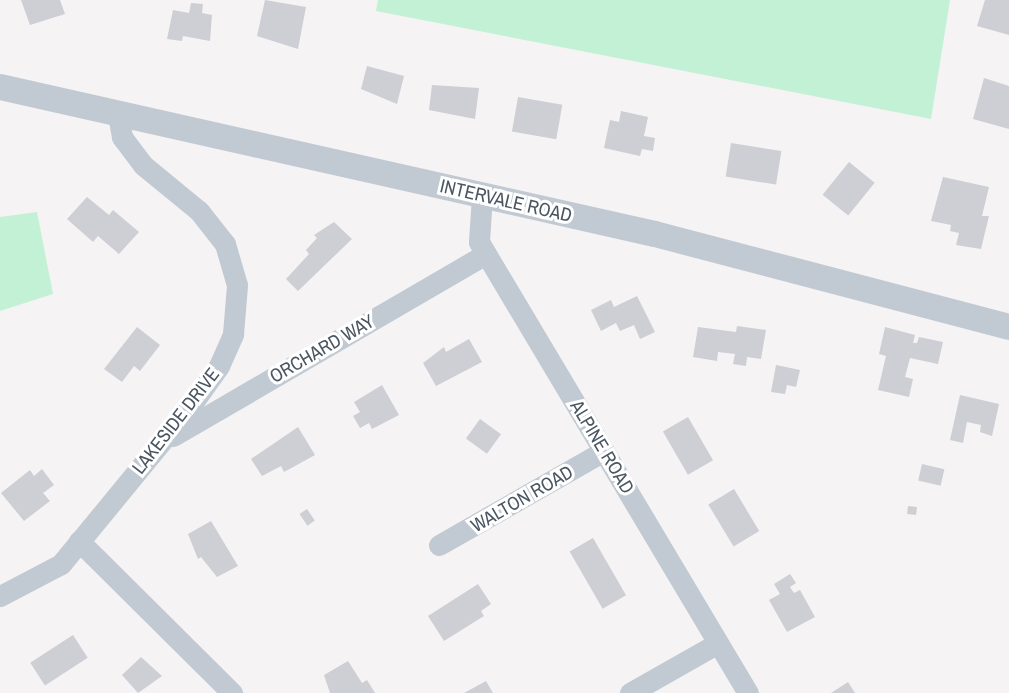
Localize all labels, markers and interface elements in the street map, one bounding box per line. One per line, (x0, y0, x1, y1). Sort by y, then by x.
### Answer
street label: INTERVALE ROAD (438, 175, 574, 227)
street label: ORCHARD WAY (266, 310, 378, 388)
street label: LAKESIDE DRIVE (128, 363, 224, 479)
street label: ALPINE ROAD (565, 396, 639, 498)
street label: WALTON ROAD (467, 461, 577, 537)

